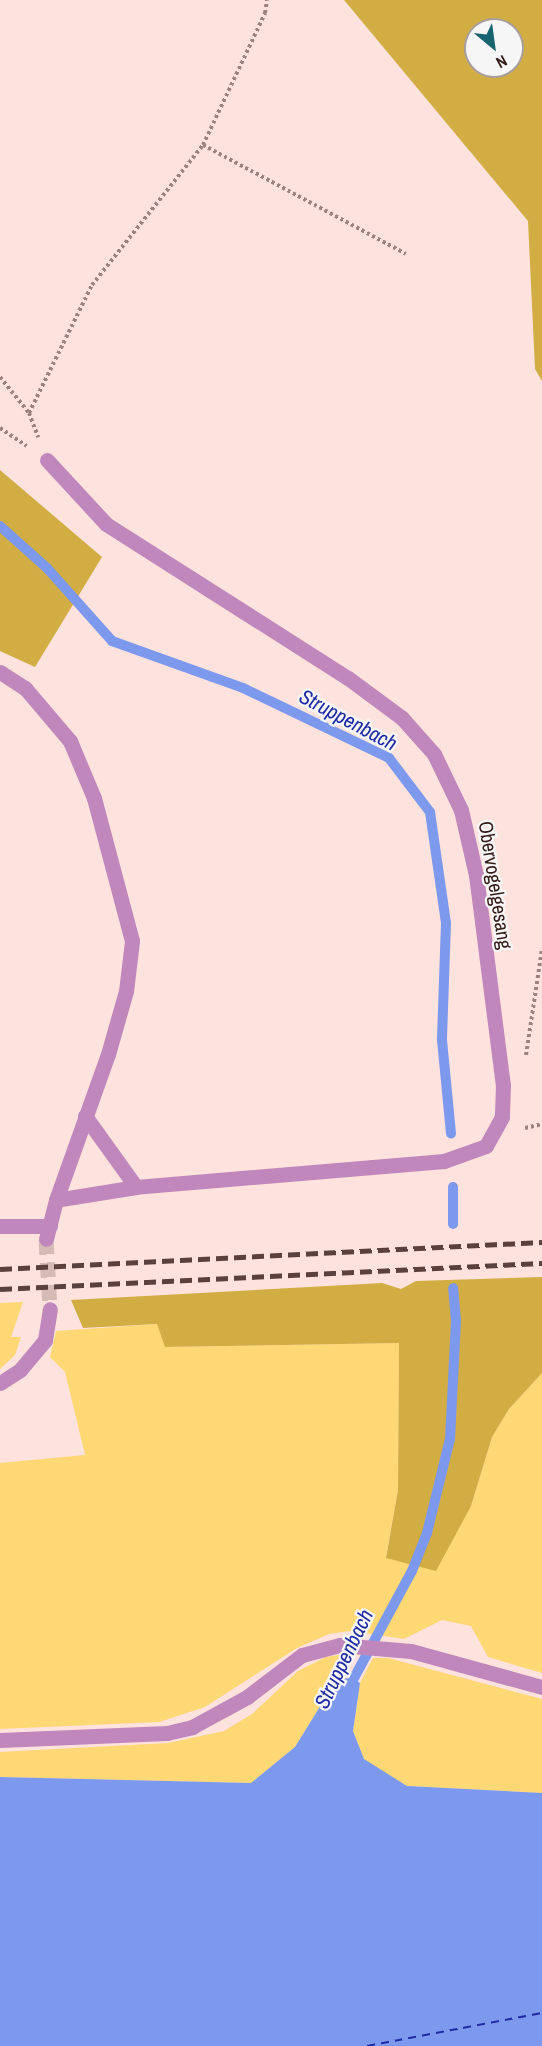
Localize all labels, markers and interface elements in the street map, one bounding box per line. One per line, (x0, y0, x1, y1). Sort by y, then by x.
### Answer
north arrow (464, 18, 524, 78)
text: N (492, 50, 511, 74)
water label: Struppenbach (295, 684, 401, 756)
street label: Obervogelgesang (474, 819, 518, 951)
water label: Struppenbach (309, 1605, 379, 1713)

